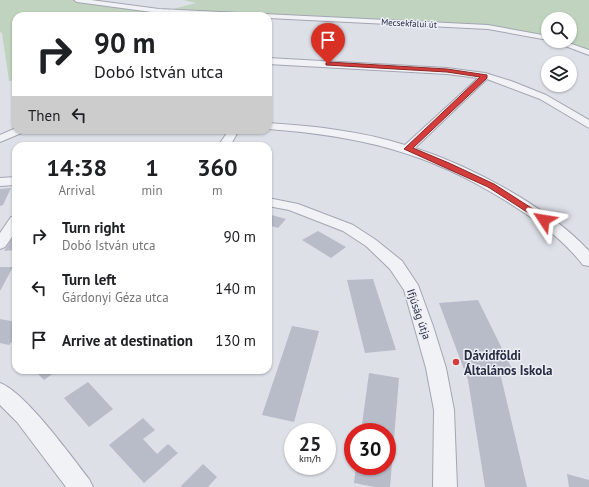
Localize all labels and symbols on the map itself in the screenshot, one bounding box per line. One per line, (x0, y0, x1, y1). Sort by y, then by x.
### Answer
street label: Mecsekfalui út (381, 16, 437, 30)
pin (311, 23, 345, 64)
position arrow (523, 199, 565, 241)
street label: Ifjúság útja (404, 287, 434, 341)
place label: Dávidföldi Általános Iskola (464, 347, 552, 379)
marker: Dávidföldi Általános Iskola (451, 357, 461, 367)
speed limit sign: 30 (344, 423, 396, 475)

